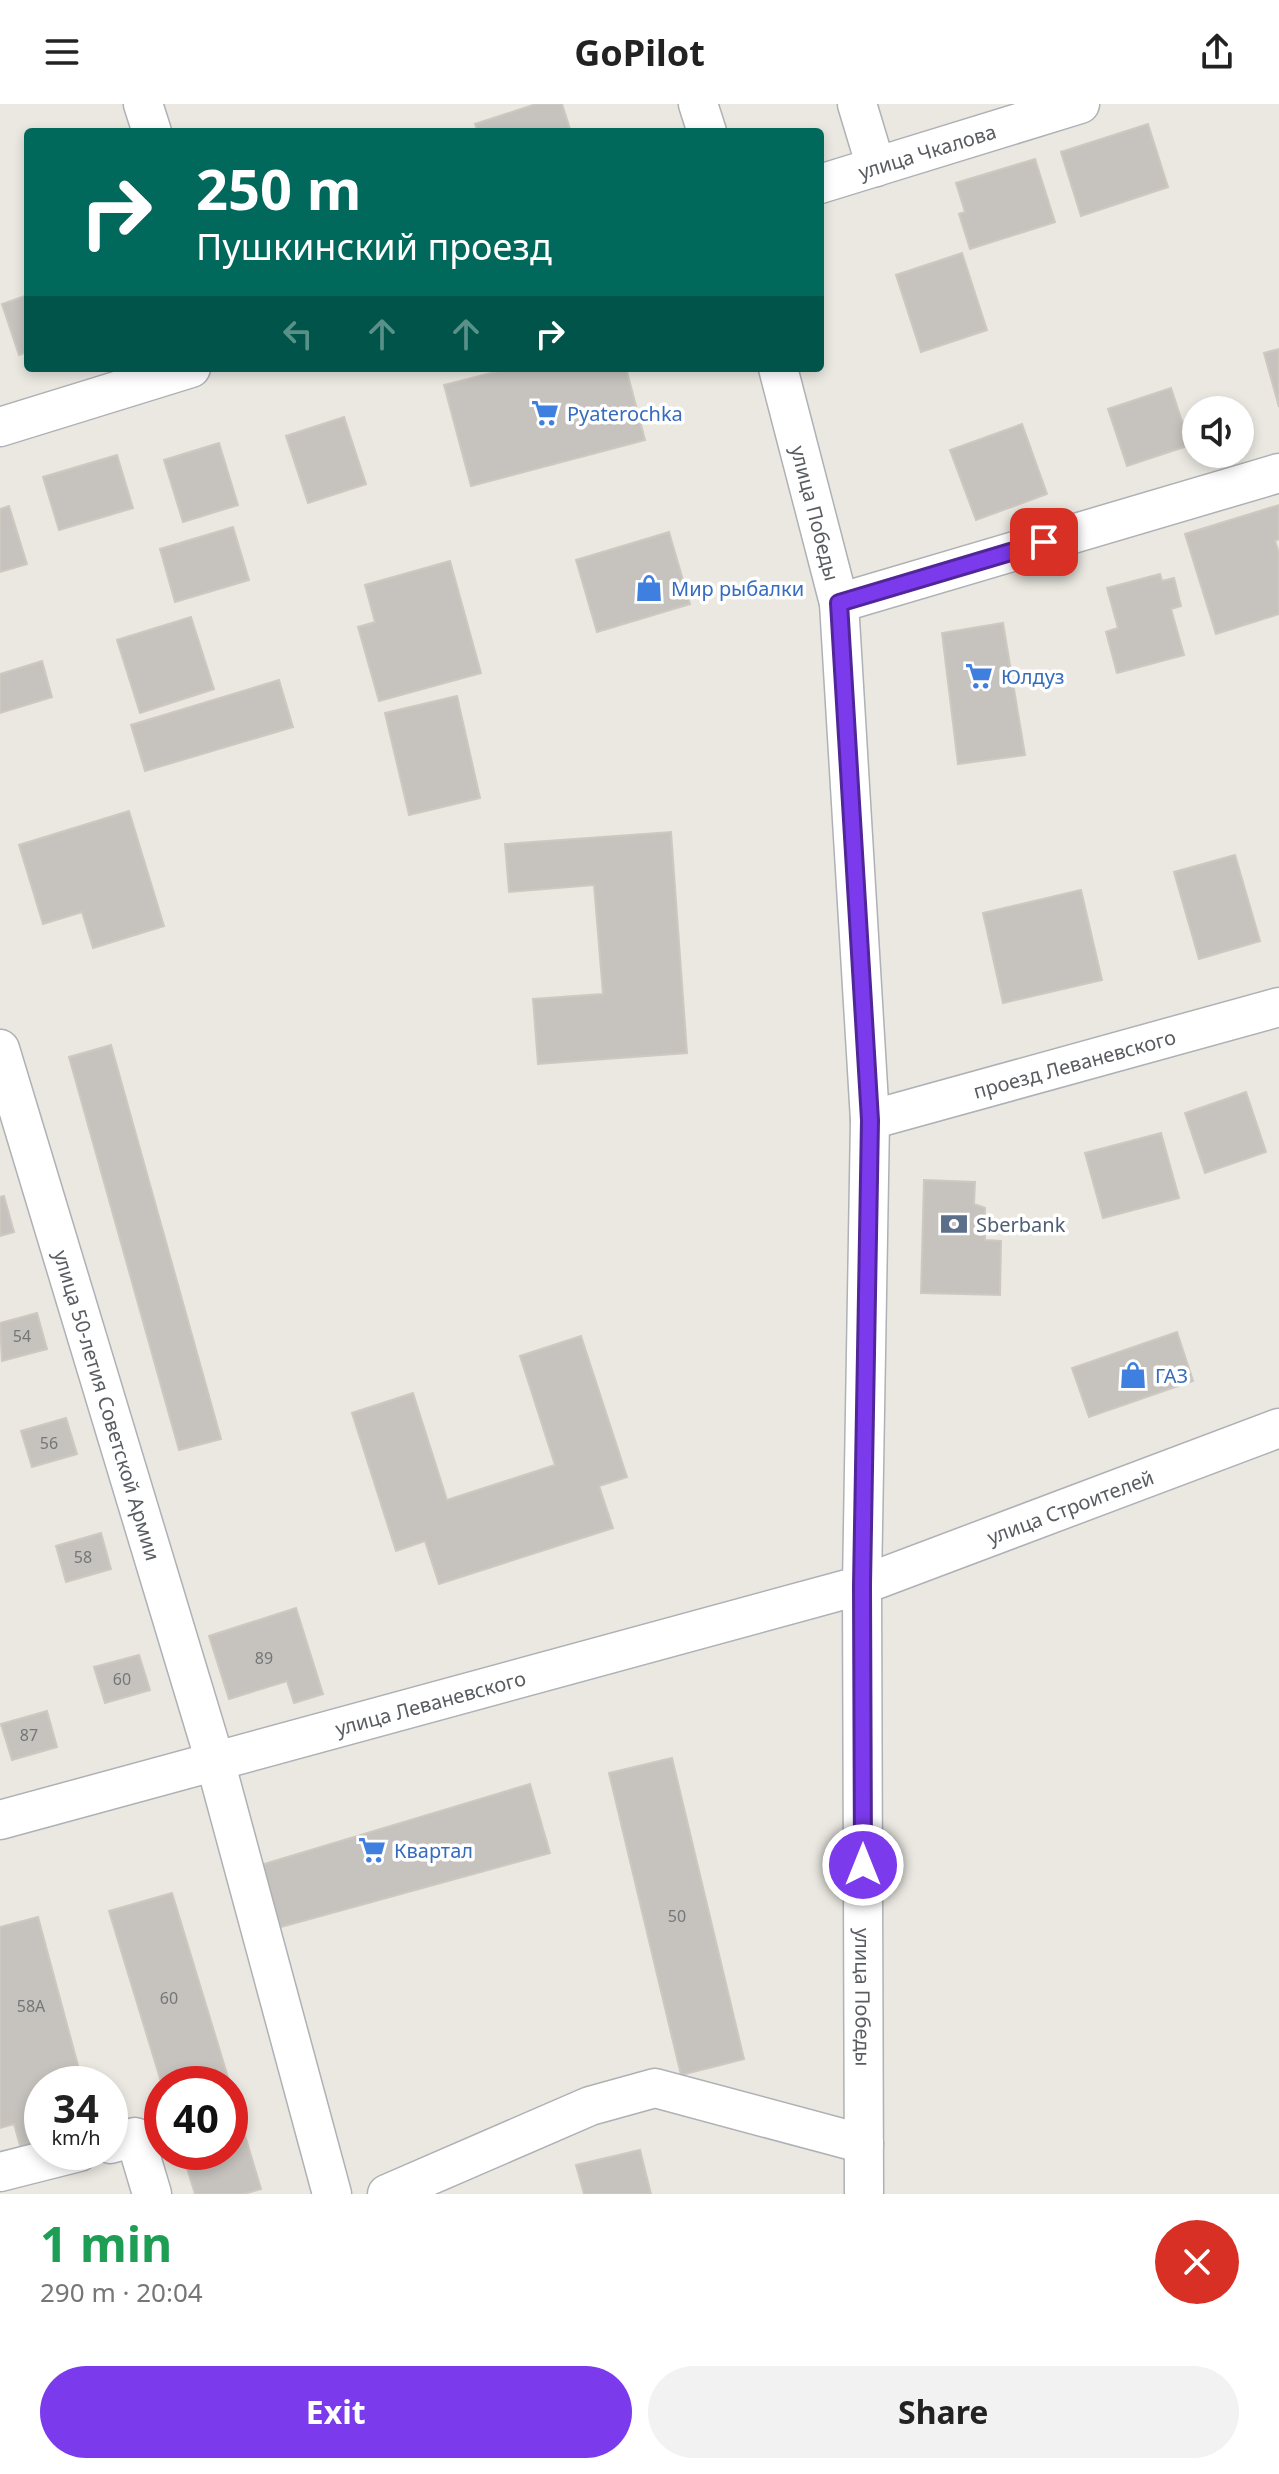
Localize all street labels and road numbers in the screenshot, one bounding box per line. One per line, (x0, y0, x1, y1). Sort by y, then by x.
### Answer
street label: улица Чкалова (855, 117, 999, 185)
street label: улица Победы (785, 443, 846, 584)
street label: проезд Леваневского (970, 1023, 1179, 1104)
street label: улица 50-летия Советской Армии (48, 1247, 167, 1564)
street label: улица Строителей (983, 1463, 1157, 1550)
street label: улица Леваневского (332, 1664, 529, 1742)
street label: улица Победы (850, 1928, 877, 2067)

